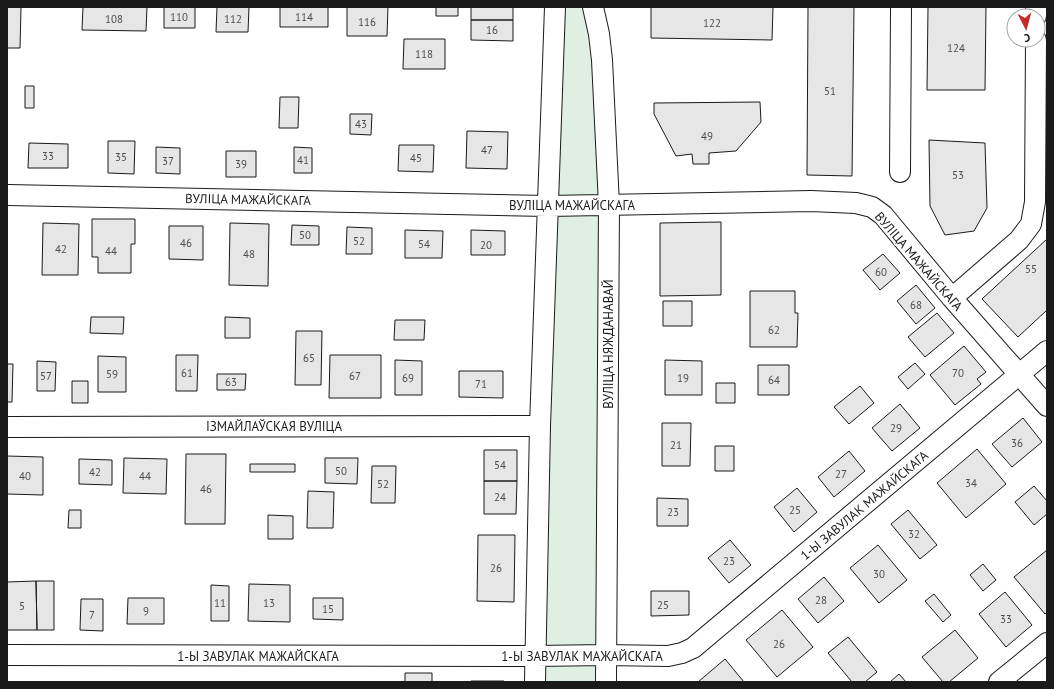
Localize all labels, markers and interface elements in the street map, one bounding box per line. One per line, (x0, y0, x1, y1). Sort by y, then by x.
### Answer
north arrow (1006, 8, 1046, 48)
house number: 110 (170, 10, 188, 24)
house number: 114 (295, 10, 313, 24)
house number: 108 (105, 12, 123, 26)
house number: 112 (224, 12, 242, 26)
house number: 116 (358, 15, 376, 29)
house number: 122 (703, 16, 721, 30)
house number: 16 (486, 23, 498, 37)
text: С (1023, 31, 1031, 45)
house number: 124 (947, 41, 965, 55)
house number: 118 (415, 47, 433, 61)
house number: 51 (824, 84, 836, 98)
house number: 43 (355, 117, 367, 131)
house number: 49 (701, 129, 713, 143)
house number: 47 (481, 143, 493, 157)
house number: 33 (42, 149, 54, 163)
house number: 35 (115, 150, 127, 164)
house number: 45 (410, 151, 422, 165)
house number: 41 (297, 153, 309, 167)
house number: 37 (162, 154, 174, 168)
house number: 39 (235, 157, 247, 171)
house number: 53 (952, 168, 964, 182)
street label: ВУЛІЦА МАЖАЙСКАГА (185, 190, 312, 209)
street label: ВУЛІЦА МАЖАЙСКАГА (509, 197, 635, 214)
street label: ВУЛІЦА МАЖАЙСКАГА (871, 208, 967, 315)
house number: 50 (299, 228, 311, 242)
house number: 52 (353, 234, 365, 248)
house number: 46 (180, 236, 192, 250)
house number: 54 (418, 237, 430, 251)
house number: 20 (480, 238, 492, 252)
house number: 42 (55, 242, 67, 256)
house number: 44 (105, 244, 117, 258)
house number: 48 (243, 247, 255, 261)
house number: 55 (1025, 262, 1037, 276)
house number: 60 (875, 265, 887, 279)
street label: ВУЛІЦА НЯЖДАНАВАЙ (600, 279, 617, 409)
house number: 68 (910, 298, 922, 312)
house number: 62 (768, 323, 780, 337)
house number: 65 (303, 351, 315, 365)
house number: 61 (181, 366, 193, 380)
house number: 70 (952, 366, 964, 380)
house number: 59 (106, 367, 118, 381)
house number: 57 (40, 369, 52, 383)
house number: 67 (349, 369, 361, 383)
house number: 69 (402, 371, 414, 385)
house number: 19 (677, 371, 689, 385)
house number: 64 (768, 373, 780, 387)
house number: 63 (225, 375, 237, 389)
house number: 71 (475, 377, 487, 391)
street label: ІЗМАЙЛАЎСКАЯ ВУЛІЦА (206, 418, 343, 435)
house number: 29 (890, 421, 902, 435)
house number: 36 (1011, 436, 1023, 450)
house number: 21 (670, 438, 682, 452)
street label: 1-Ы ЗАВУЛАК МАЖАЙСКАГА (797, 447, 932, 564)
house number: 54 (494, 458, 506, 472)
house number: 50 (335, 464, 347, 478)
house number: 42 (89, 465, 101, 479)
house number: 27 (835, 467, 847, 481)
house number: 40 (19, 469, 31, 483)
house number: 44 (139, 469, 151, 483)
house number: 34 (965, 476, 977, 490)
house number: 52 (377, 477, 389, 491)
house number: 46 (200, 482, 212, 496)
house number: 24 (494, 490, 506, 504)
house number: 25 (789, 503, 801, 517)
house number: 23 (667, 505, 679, 519)
house number: 32 (908, 527, 920, 541)
house number: 23 (723, 554, 735, 568)
house number: 26 (490, 561, 502, 575)
house number: 30 (873, 567, 885, 581)
house number: 28 (815, 593, 827, 607)
house number: 11 (214, 596, 226, 610)
house number: 13 (263, 596, 275, 610)
house number: 25 (657, 598, 669, 612)
house number: 5 (19, 599, 25, 613)
house number: 15 (322, 602, 334, 616)
house number: 9 (143, 604, 149, 618)
house number: 7 (89, 608, 95, 622)
house number: 33 (1000, 612, 1012, 626)
house number: 26 (773, 637, 785, 651)
street label: 1-Ы ЗАВУЛАК МАЖАЙСКАГА (177, 648, 339, 665)
street label: 1-Ы ЗАВУЛАК МАЖАЙСКАГА (501, 648, 663, 665)

